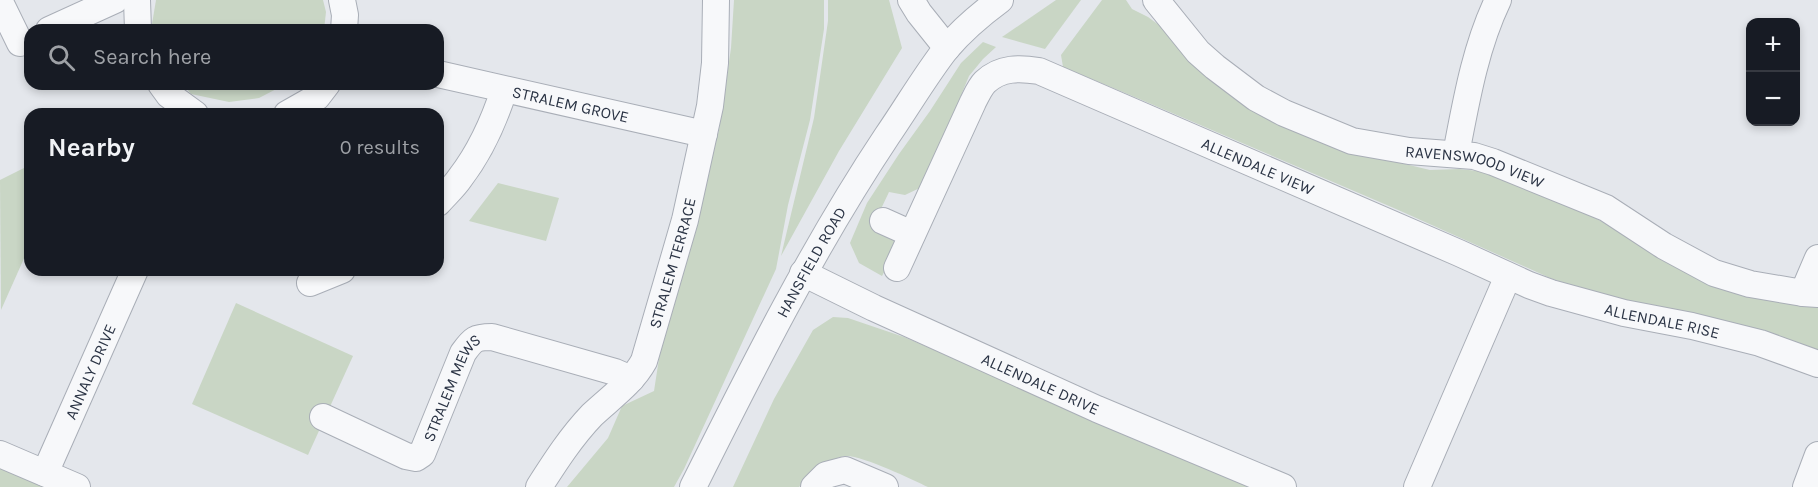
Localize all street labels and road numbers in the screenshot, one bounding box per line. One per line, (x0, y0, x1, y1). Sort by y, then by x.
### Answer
street label: STRALEM GROVE (511, 82, 631, 126)
street label: ALLENDALE VIEW (1199, 133, 1318, 199)
street label: RAVENSWOOD VIEW (1405, 141, 1548, 192)
street label: STRALEM TERRACE (645, 196, 699, 331)
street label: HANSFIELD ROAD (772, 203, 850, 321)
street label: ALLENDALE RISE (1603, 299, 1722, 342)
street label: ANNALY DRIVE (61, 321, 119, 422)
street label: STRALEM MEWS (419, 329, 484, 444)
street label: ALLENDALE DRIVE (979, 349, 1102, 418)

